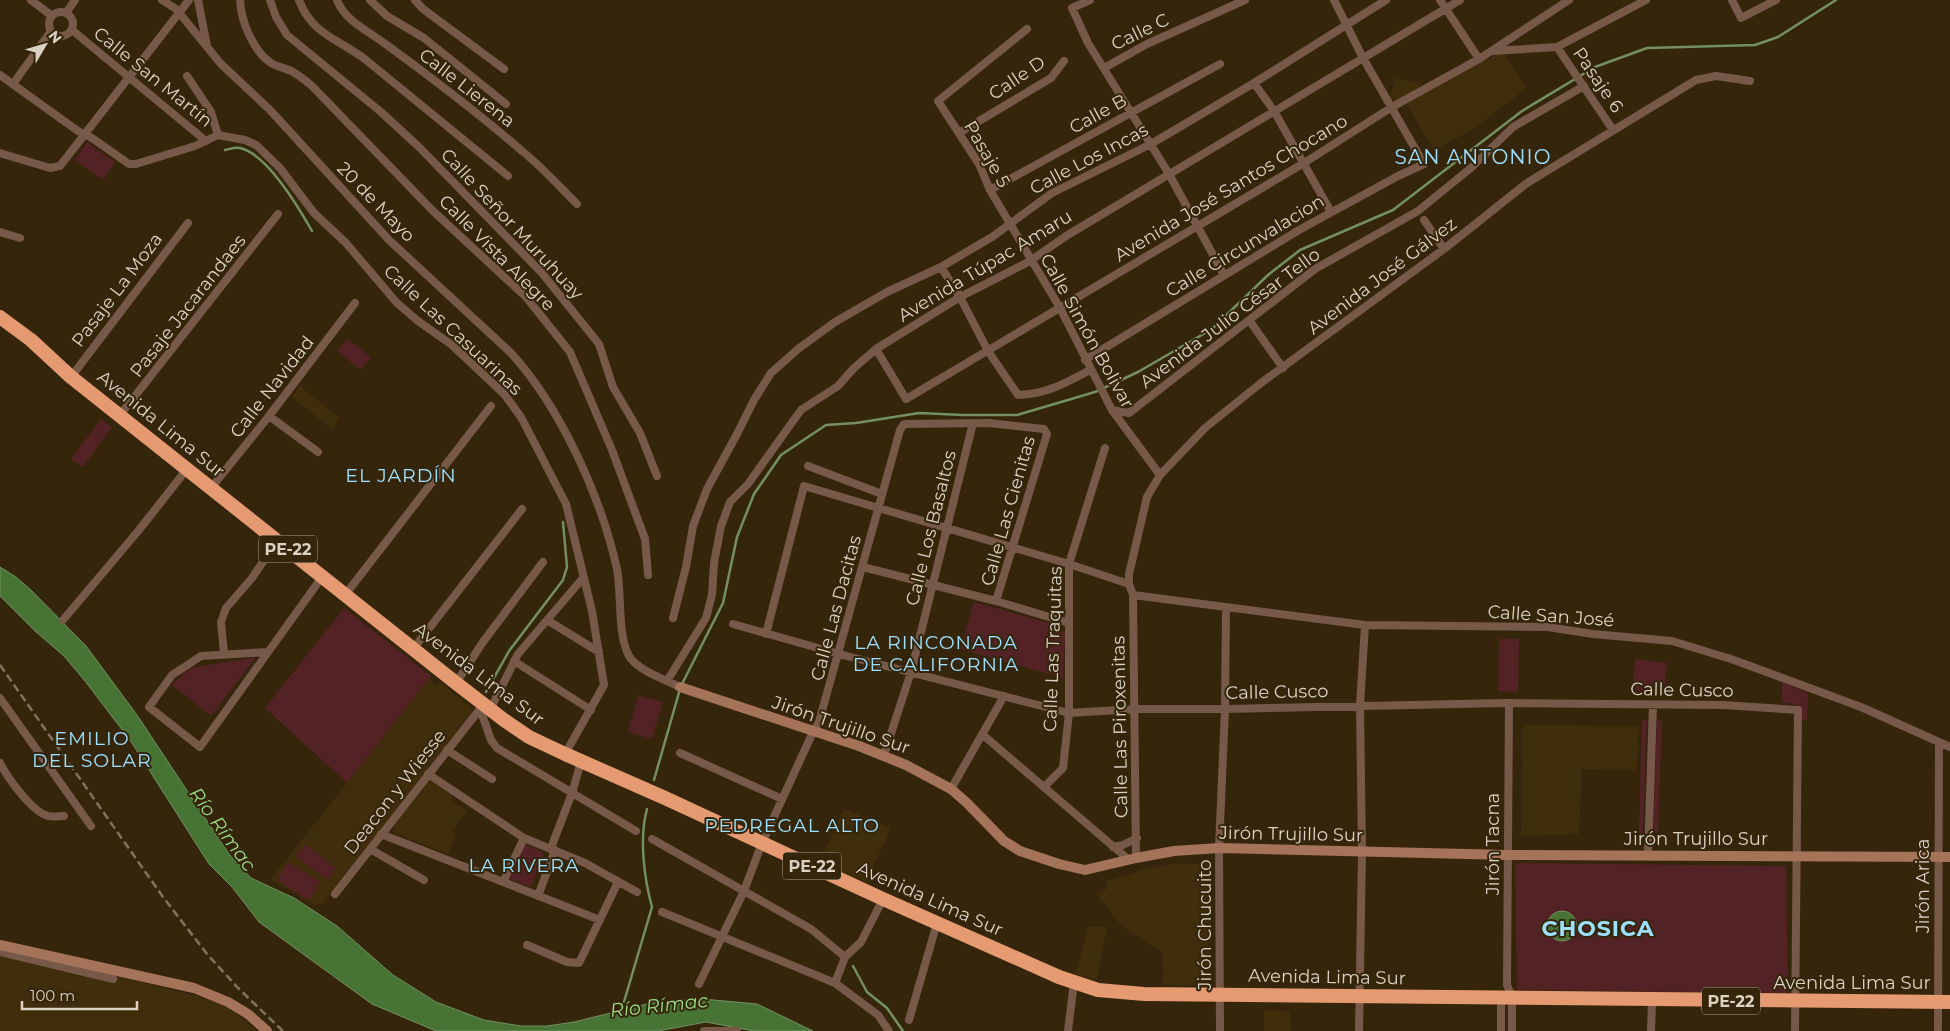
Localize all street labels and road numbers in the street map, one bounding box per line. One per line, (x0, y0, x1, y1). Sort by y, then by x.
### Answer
street label: Calle C (1108, 9, 1173, 55)
street label: Calle San Martín (89, 22, 217, 132)
street label: Pasaje 6 (1568, 43, 1628, 117)
street label: Calle Lierena (415, 44, 519, 132)
street label: Calle D (985, 51, 1049, 105)
street label: Calle B (1066, 89, 1130, 139)
street label: Avenida José Santos Chocano (1110, 110, 1352, 266)
street label: Pasaje 5 (959, 117, 1015, 191)
street label: Calle Los Incas (1026, 118, 1152, 199)
street label: Calle Señor Muruhuay (436, 144, 588, 304)
street label: 20 de Mayo (332, 157, 420, 247)
street label: Calle Vista Alegre (434, 190, 560, 316)
street label: Calle Circunvalacion (1162, 190, 1328, 302)
street label: Avenida Túpac Amaru (894, 205, 1076, 327)
street label: Avenida José Gálvez (1303, 213, 1461, 339)
street label: Pasaje La Moza (67, 229, 167, 351)
street label: Pasaje Jacarandaes (125, 230, 251, 382)
street label: Avenida Julio César Tello (1136, 243, 1324, 393)
street label: Calle Simón Bolivar (1035, 250, 1139, 412)
street label: Calle Las Casuarinas (379, 260, 527, 400)
street label: Calle Navidad (225, 332, 319, 442)
street label: Avenida Lima Sur (93, 366, 229, 482)
street label: Calle Las Cienitas (976, 433, 1040, 588)
street label: Calle Los Basaltos (901, 448, 961, 608)
street label: Calle Las Dacitas (806, 533, 866, 683)
road number: PE-22 (259, 536, 317, 562)
street label: Calle Las Traquitas (1039, 566, 1067, 732)
street label: Calle San José (1487, 601, 1615, 631)
street label: Avenida Lima Sur (409, 618, 549, 730)
street label: Calle Las Piroxenitas (1107, 635, 1133, 818)
street label: Calle Cusco (1630, 678, 1734, 702)
street label: Calle Cusco (1225, 680, 1329, 704)
street label: Jirón Trujillo Sur (768, 691, 913, 759)
street label: Deacon y Wiesse (339, 725, 451, 859)
street label: Jirón Tacna (1482, 793, 1504, 896)
street label: Jirón Trujillo Sur (1218, 822, 1363, 846)
street label: Jirón Trujillo Sur (1623, 828, 1768, 850)
street label: Jirón Arica (1912, 839, 1934, 934)
road number: PE-22 (783, 852, 841, 879)
street label: Avenida Lima Sur (854, 857, 1006, 941)
street label: Jirón Chucuito (1194, 859, 1216, 992)
street label: Avenida Lima Sur (1248, 965, 1406, 989)
street label: Avenida Lima Sur (1773, 972, 1931, 994)
road number: PE-22 (1702, 988, 1760, 1014)

